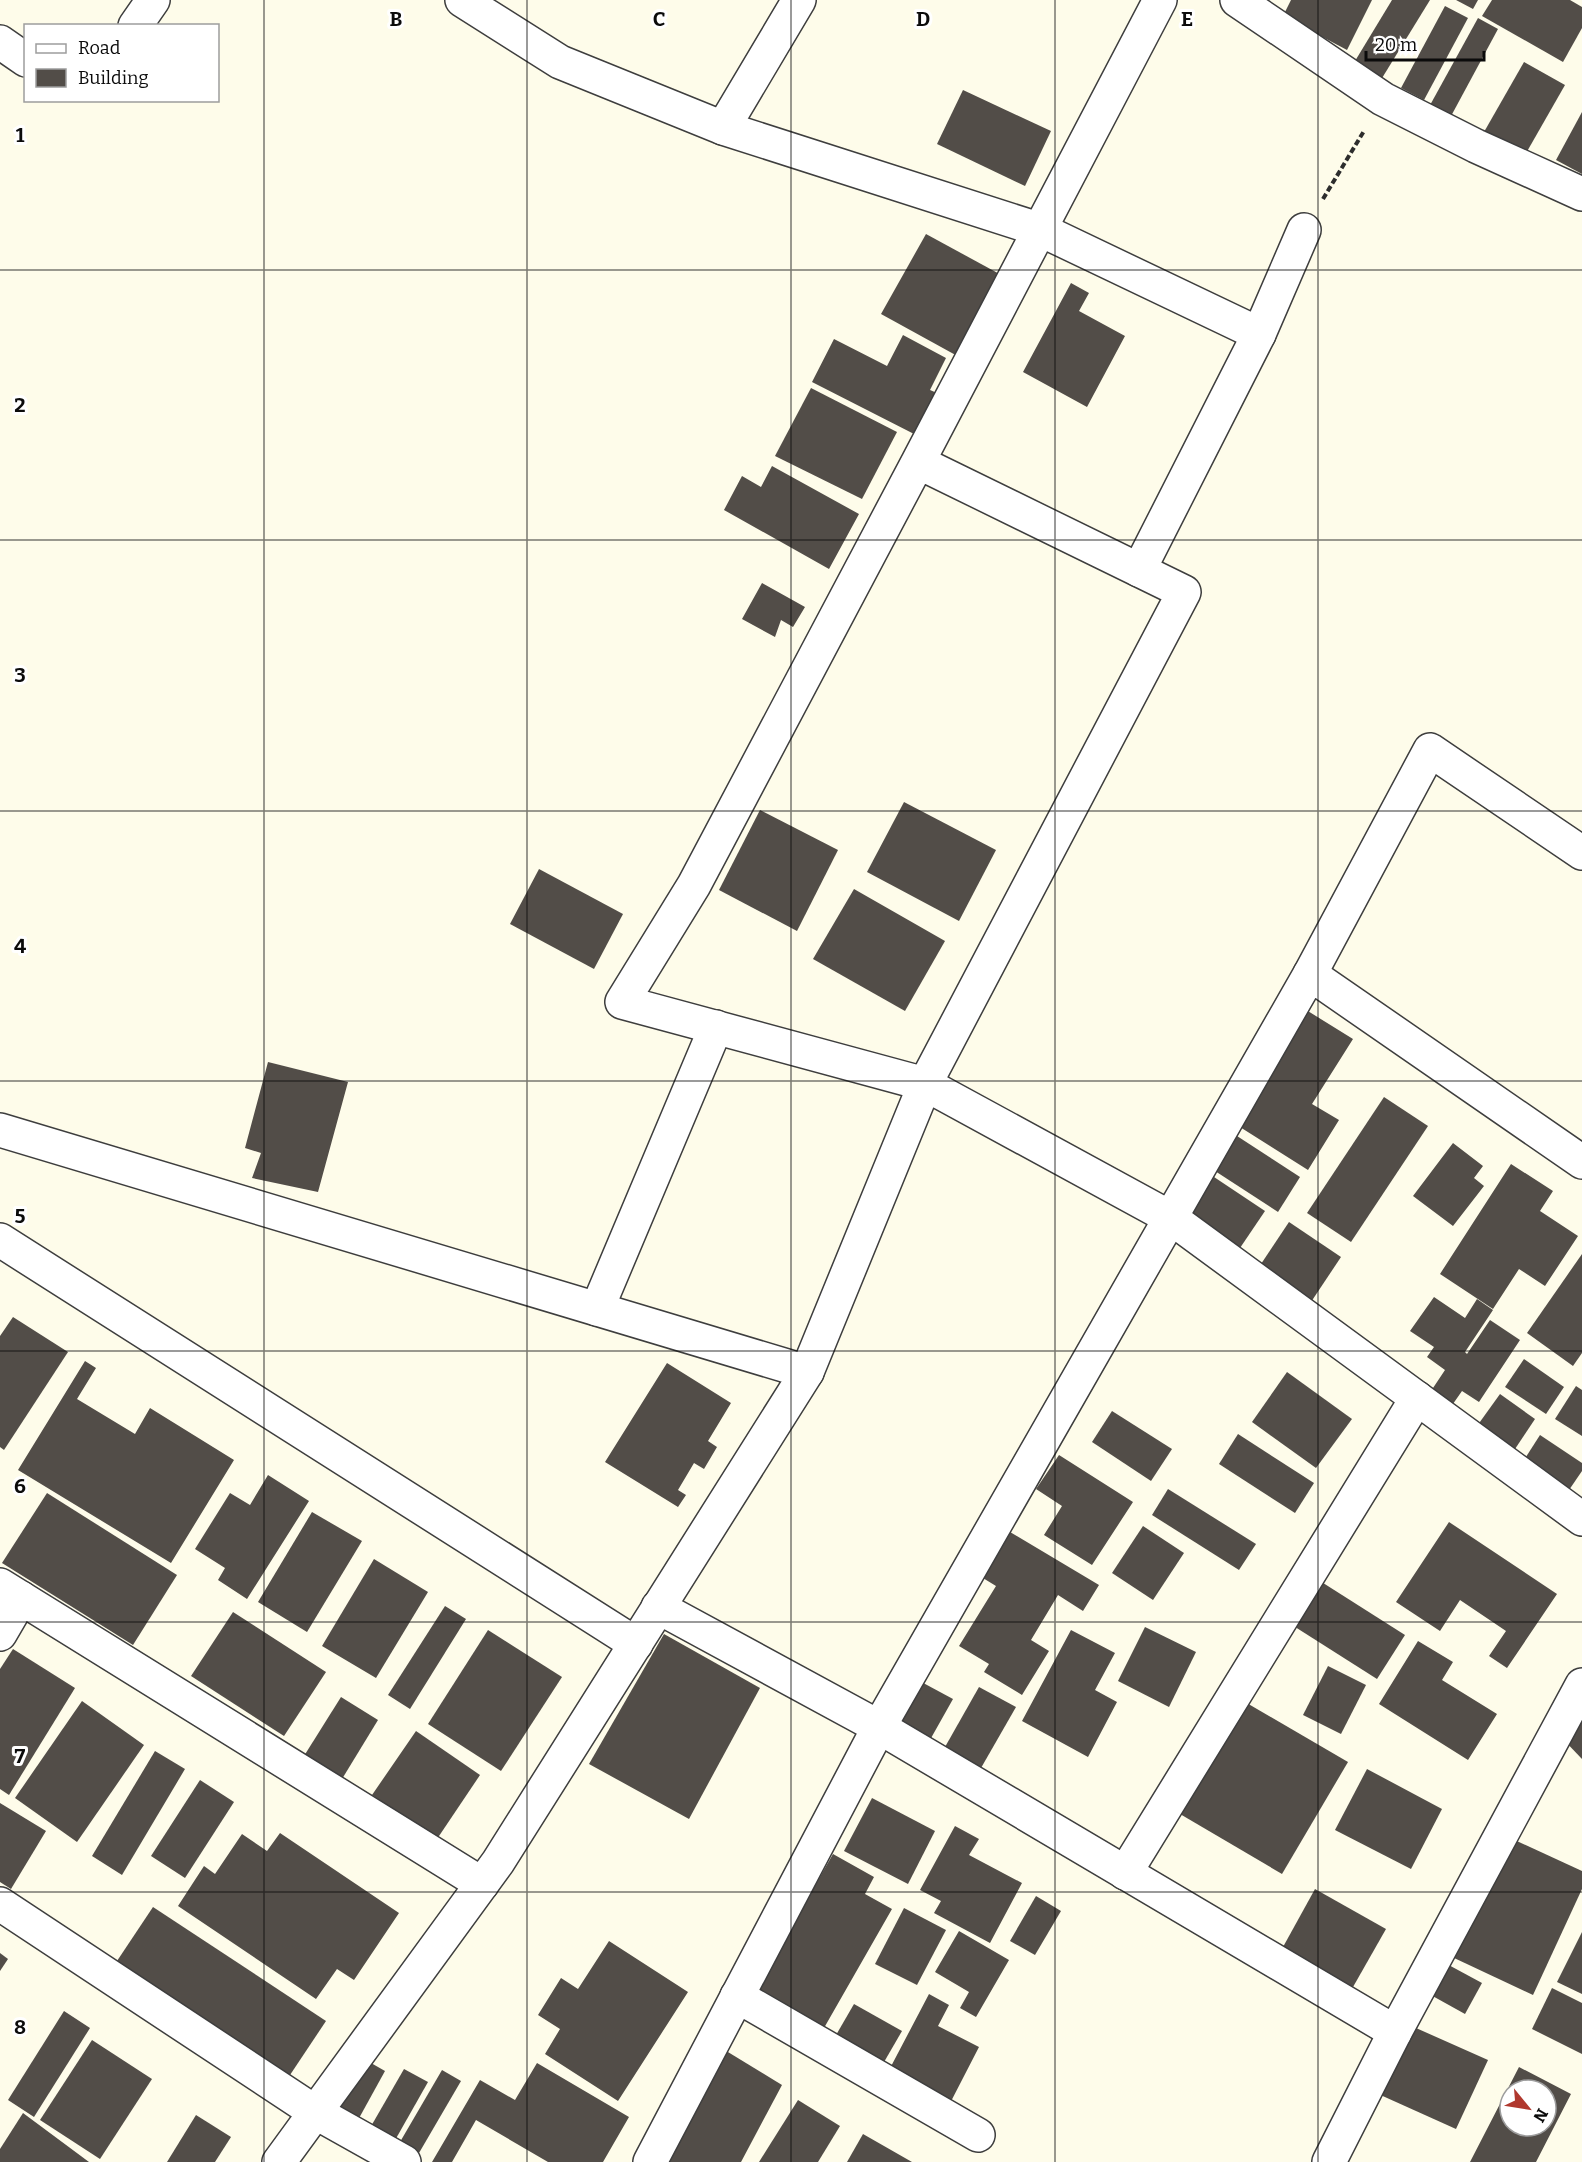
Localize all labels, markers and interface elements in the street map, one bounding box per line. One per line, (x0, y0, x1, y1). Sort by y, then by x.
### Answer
text: B (390, 7, 403, 31)
text: C (653, 7, 665, 31)
text: D (916, 7, 930, 31)
text: E (1181, 7, 1193, 31)
legend (24, 24, 219, 102)
scale bar (1366, 24, 1484, 62)
text: 20 m (1375, 34, 1417, 56)
text: Road (78, 37, 121, 59)
text: Building (78, 67, 149, 89)
text: 1 (16, 123, 25, 147)
text: 2 (14, 393, 26, 417)
text: 3 (14, 663, 26, 687)
text: 4 (14, 934, 26, 958)
text: 5 (15, 1204, 26, 1228)
text: 6 (14, 1474, 26, 1498)
text: 7 (15, 1744, 26, 1768)
text: 8 (14, 2015, 26, 2039)
north arrow (1498, 2078, 1558, 2138)
text: N (1529, 2105, 1552, 2125)

